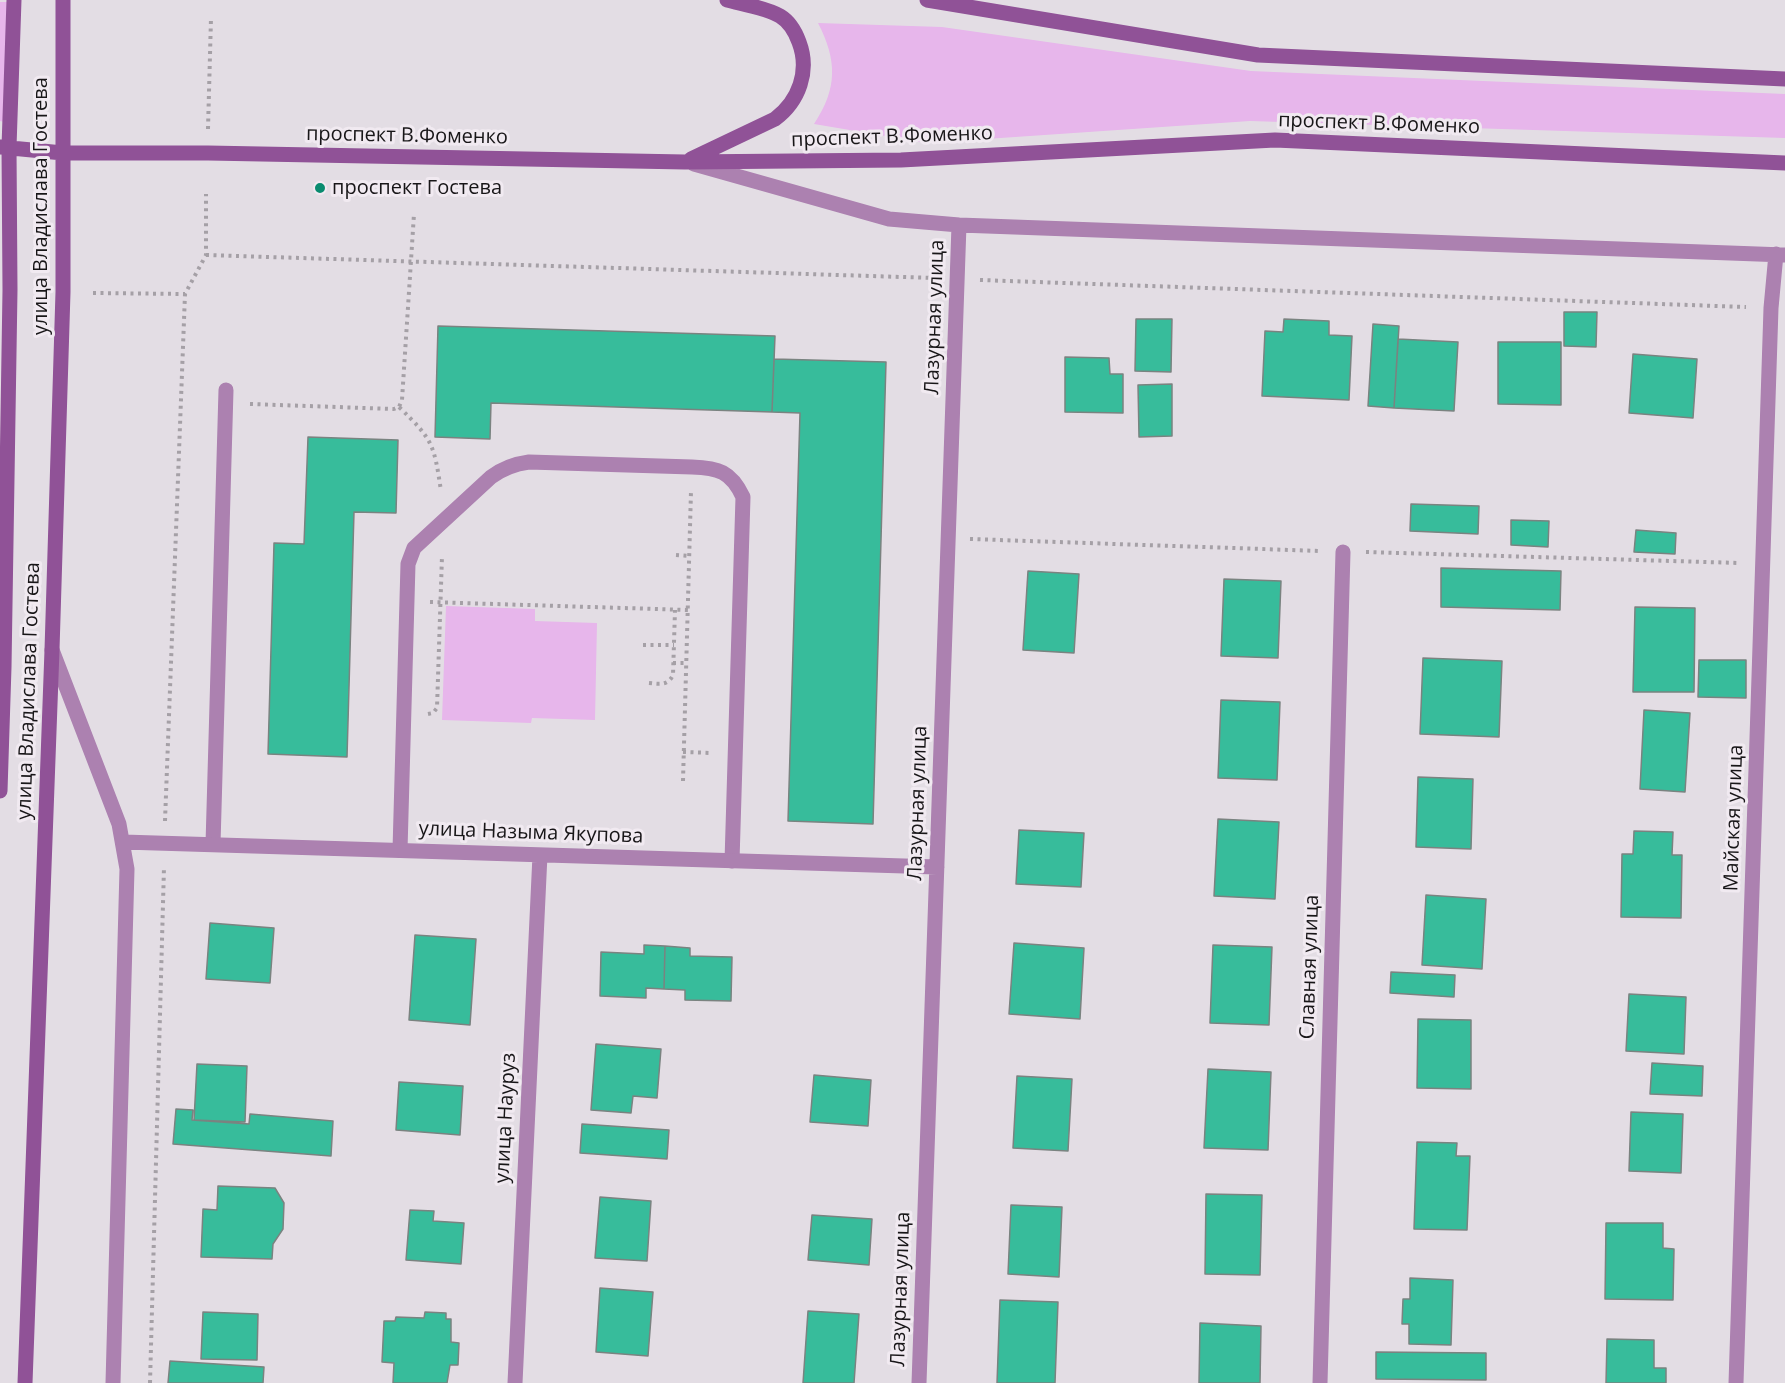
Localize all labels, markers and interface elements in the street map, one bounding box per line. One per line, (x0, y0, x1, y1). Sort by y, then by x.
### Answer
street label: улица Владислава Гостева (29, 77, 53, 335)
street label: проспект В.Фоменко (1278, 108, 1480, 140)
street label: проспект В.Фоменко (791, 121, 993, 153)
street label: проспект В.Фоменко (306, 122, 508, 150)
place label: проспект Гостева (332, 176, 502, 200)
marker: проспект Гостева (313, 181, 327, 195)
street label: Лазурная улица (920, 239, 950, 395)
street label: улица Владислава Гостева (13, 562, 45, 820)
street label: Лазурная улица (903, 725, 933, 881)
street label: Майская улица (1719, 744, 1749, 892)
street label: улица Назыма Якупова (418, 817, 644, 849)
street label: Славная улица (1295, 894, 1325, 1040)
street label: улица Науруз (491, 1052, 521, 1184)
street label: Лазурная улица (886, 1211, 916, 1367)

